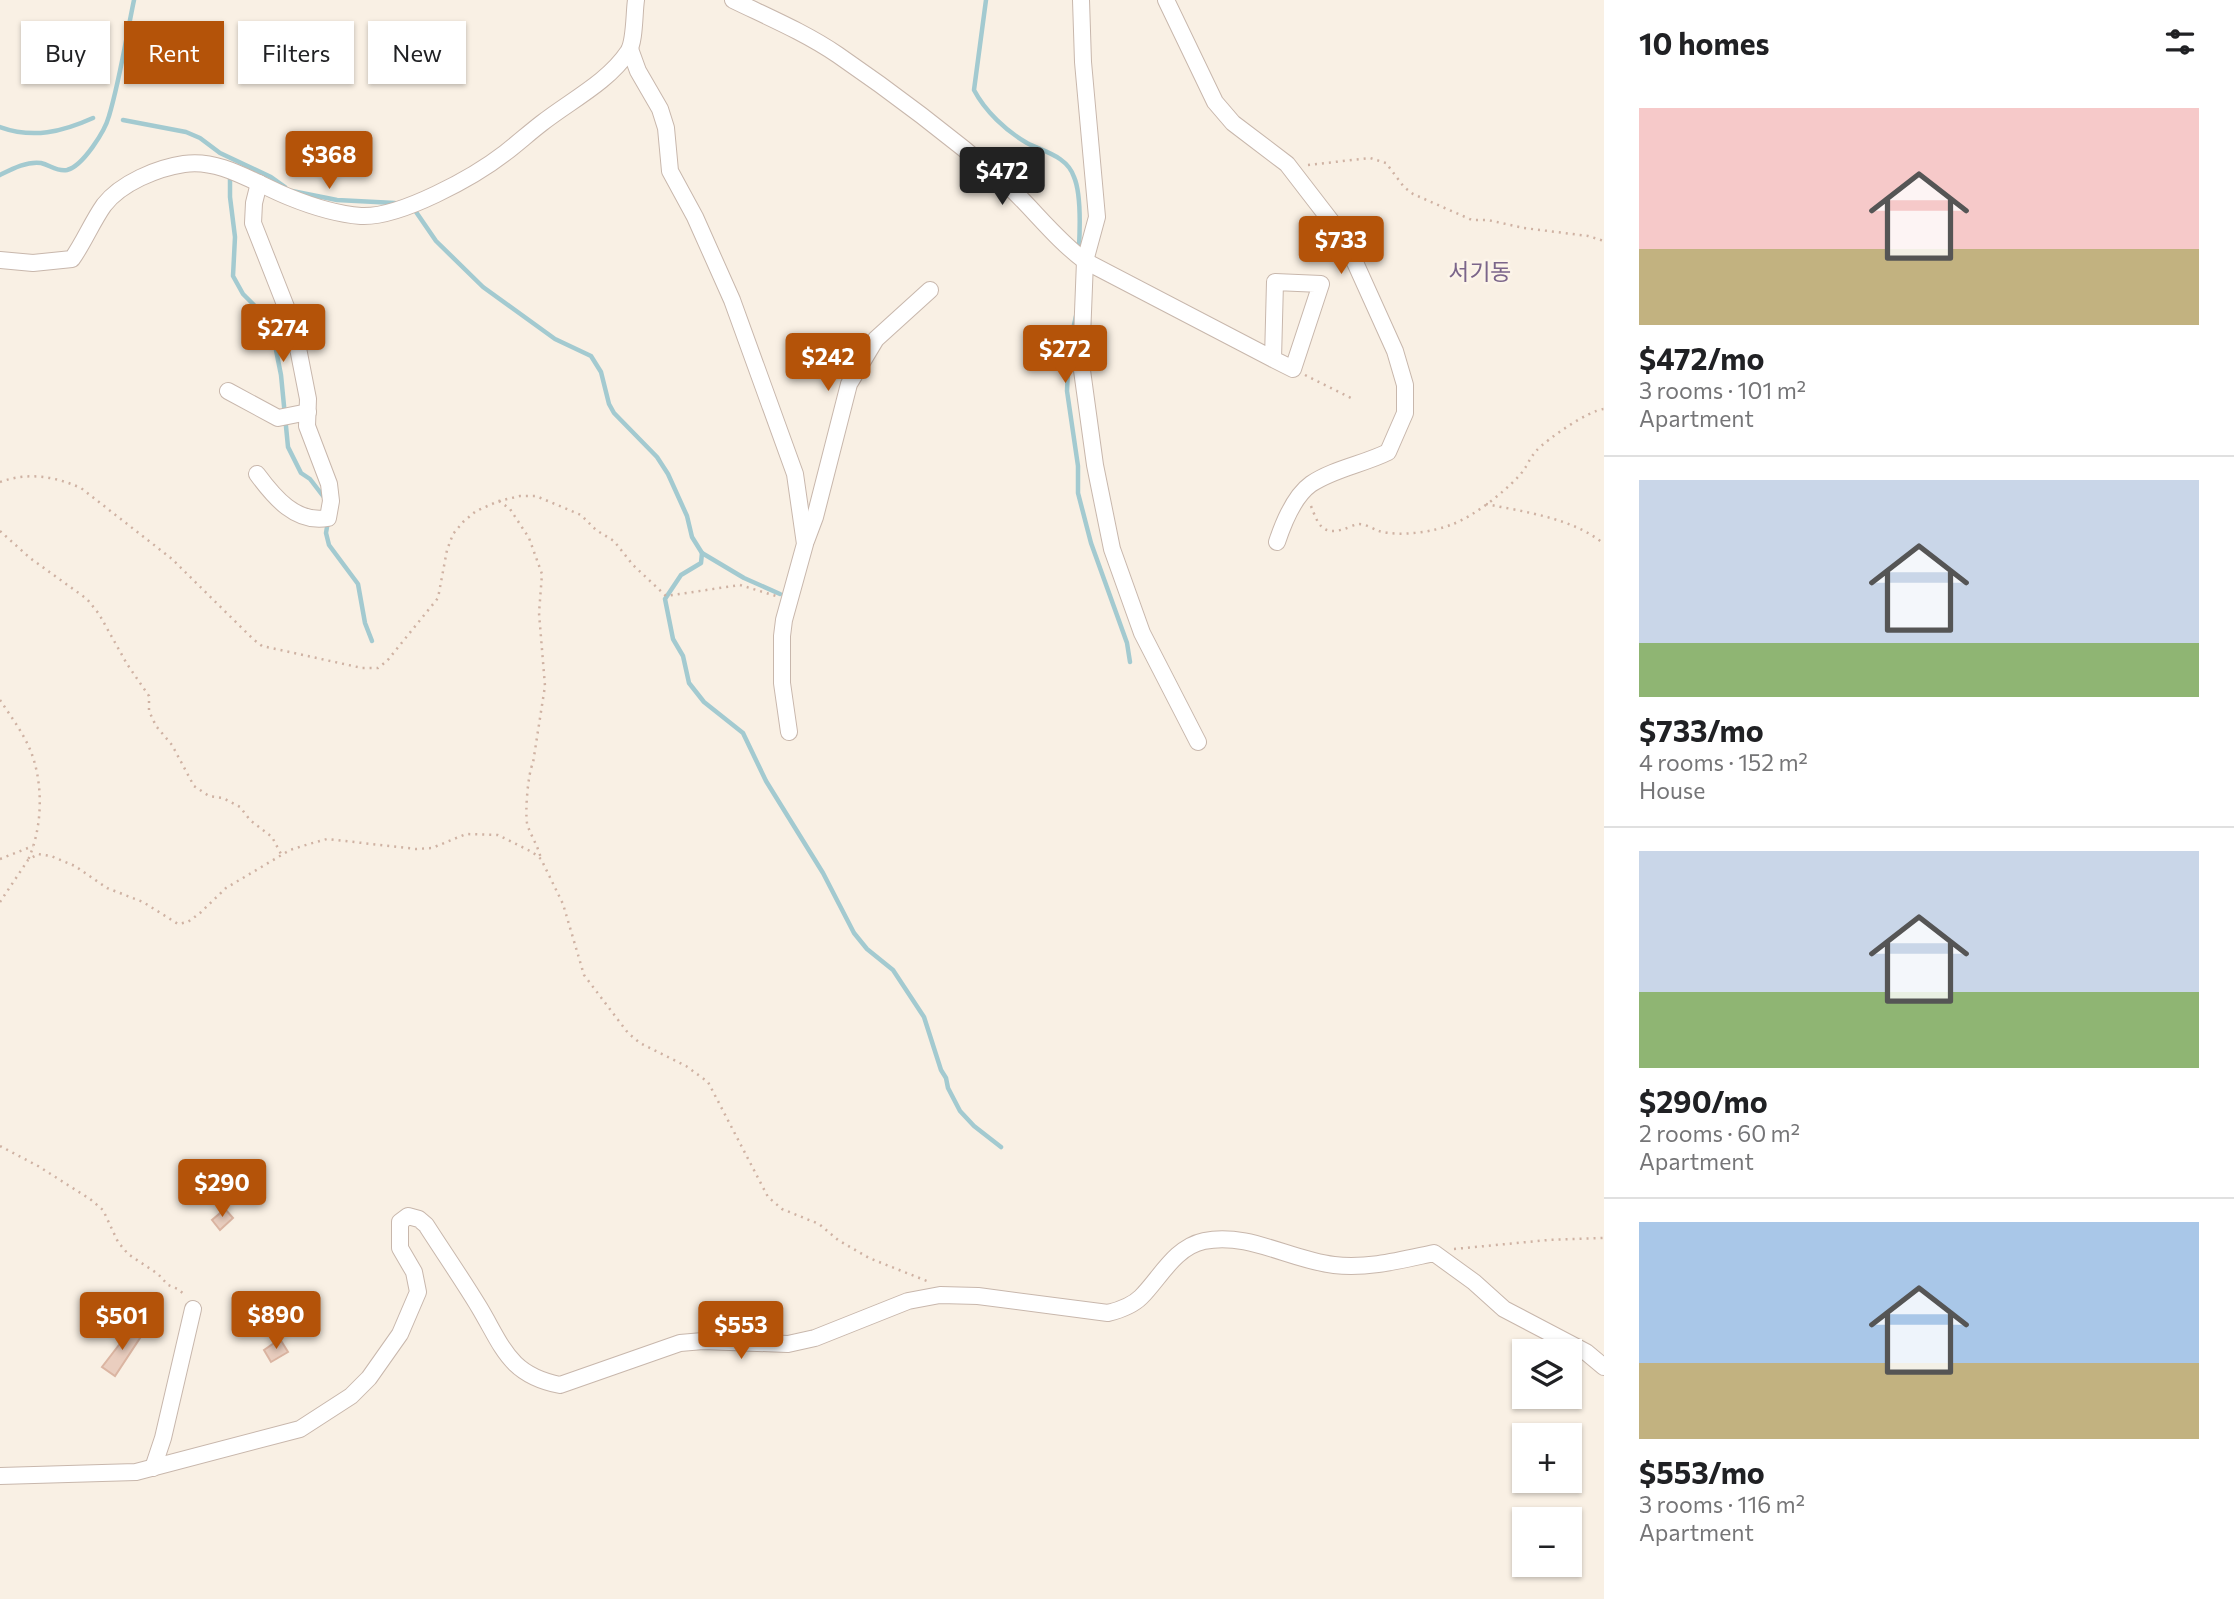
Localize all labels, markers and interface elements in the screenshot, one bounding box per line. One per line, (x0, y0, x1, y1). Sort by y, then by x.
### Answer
chip: Buy (21, 21, 110, 84)
chip: Rent (124, 21, 224, 84)
chip: Filters (238, 21, 354, 84)
chip: New (368, 21, 466, 84)
icon: filters (2161, 23, 2199, 61)
text: 10 homes (1639, 24, 1769, 61)
pin: $368 (288, 132, 370, 191)
text: $368 (301, 140, 357, 168)
pin: $472 (961, 148, 1043, 207)
icon: home (1856, 153, 1982, 279)
text: $472 (976, 156, 1028, 184)
pin: $733 (1300, 216, 1382, 276)
text: $733 (1315, 225, 1367, 253)
district label: 서기동 (1448, 257, 1512, 285)
pin: $274 (242, 304, 324, 364)
text: $274 (257, 313, 309, 341)
pin: $272 (1024, 326, 1106, 385)
pin: $242 (787, 334, 869, 393)
text: $272 (1039, 334, 1091, 362)
text: $472/mo (1639, 339, 1764, 376)
text: $242 (801, 342, 855, 370)
text: 3 rooms · 101 m² (1639, 376, 1806, 404)
text: Apartment (1639, 404, 1754, 432)
icon: home (1856, 525, 1982, 651)
text: $733/mo (1639, 711, 1764, 748)
text: 4 rooms · 152 m² (1639, 748, 1808, 776)
text: House (1639, 776, 1705, 804)
icon: home (1856, 896, 1982, 1022)
text: $290/mo (1639, 1082, 1768, 1119)
text: 2 rooms · 60 m² (1639, 1119, 1800, 1147)
text: Apartment (1639, 1147, 1754, 1175)
pin: $290 (181, 1160, 263, 1219)
text: $290 (194, 1168, 250, 1196)
icon: home (1856, 1267, 1982, 1393)
pin: $501 (81, 1292, 163, 1352)
pin: $890 (235, 1292, 317, 1351)
text: $890 (248, 1300, 304, 1328)
text: $501 (96, 1301, 148, 1329)
pin: $553 (700, 1302, 782, 1361)
text: $553 (714, 1310, 768, 1338)
map controls (1512, 1339, 1582, 1577)
button: layers (1512, 1339, 1582, 1409)
button: + (1512, 1423, 1582, 1493)
text: $553/mo (1639, 1453, 1765, 1490)
text: 3 rooms · 116 m² (1639, 1490, 1805, 1518)
button: − (1512, 1507, 1582, 1577)
text: Apartment (1639, 1518, 1754, 1546)

